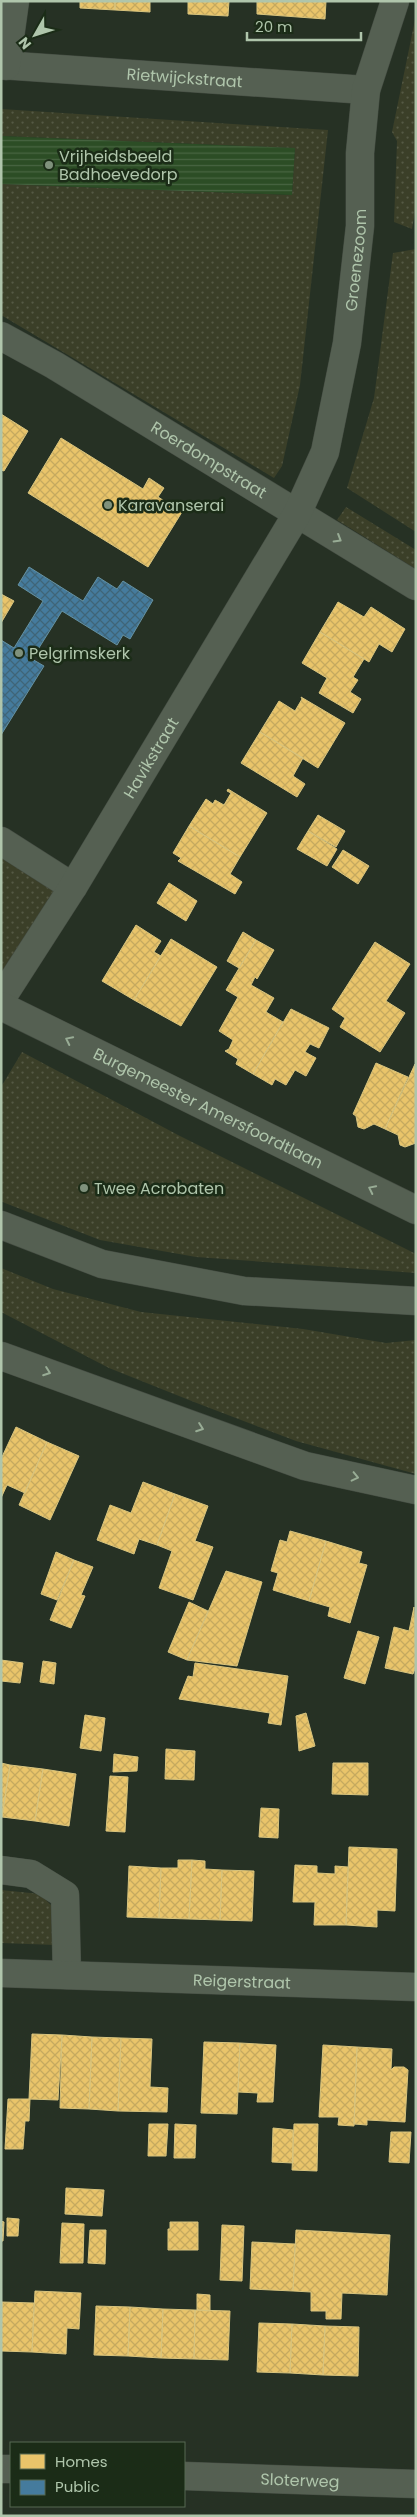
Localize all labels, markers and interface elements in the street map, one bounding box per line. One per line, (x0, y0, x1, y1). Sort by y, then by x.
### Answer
north arrow (10, 10, 60, 60)
scale bar (247, 10, 361, 42)
text: 20 m (255, 16, 293, 37)
text: N (14, 33, 36, 54)
street label: Rietwijckstraat (126, 63, 243, 94)
place label: Vrijheidsbeeld Badhoevedorp (59, 145, 178, 186)
marker: Vrijheidsbeeld Badhoevedorp (43, 159, 55, 171)
street label: Groenezoom (340, 209, 372, 313)
street label: Roerdompstraat (146, 416, 271, 504)
place label: Karavanserai (118, 494, 224, 517)
marker: Karavanserai (102, 499, 114, 511)
one-way arrow (333, 533, 342, 543)
place label: Pelgrimskerk (29, 642, 131, 665)
marker: Pelgrimskerk (13, 647, 25, 659)
street label: Havikstraat (118, 713, 184, 803)
one-way arrow (65, 1036, 74, 1046)
street label: Burgemeester Amersfoordtlaan (89, 1042, 327, 1175)
place label: Twee Acrobaten (94, 1177, 224, 1200)
marker: Twee Acrobaten (78, 1182, 90, 1194)
one-way arrow (368, 1184, 377, 1195)
one-way arrow (42, 1367, 51, 1377)
one-way arrow (195, 1422, 204, 1432)
one-way arrow (350, 1471, 359, 1482)
street label: Reigerstraat (193, 1968, 291, 1995)
legend (10, 2442, 185, 2507)
text: Homes (55, 2451, 108, 2472)
street label: Sloterweg (260, 2468, 340, 2493)
text: Public (55, 2476, 100, 2497)

